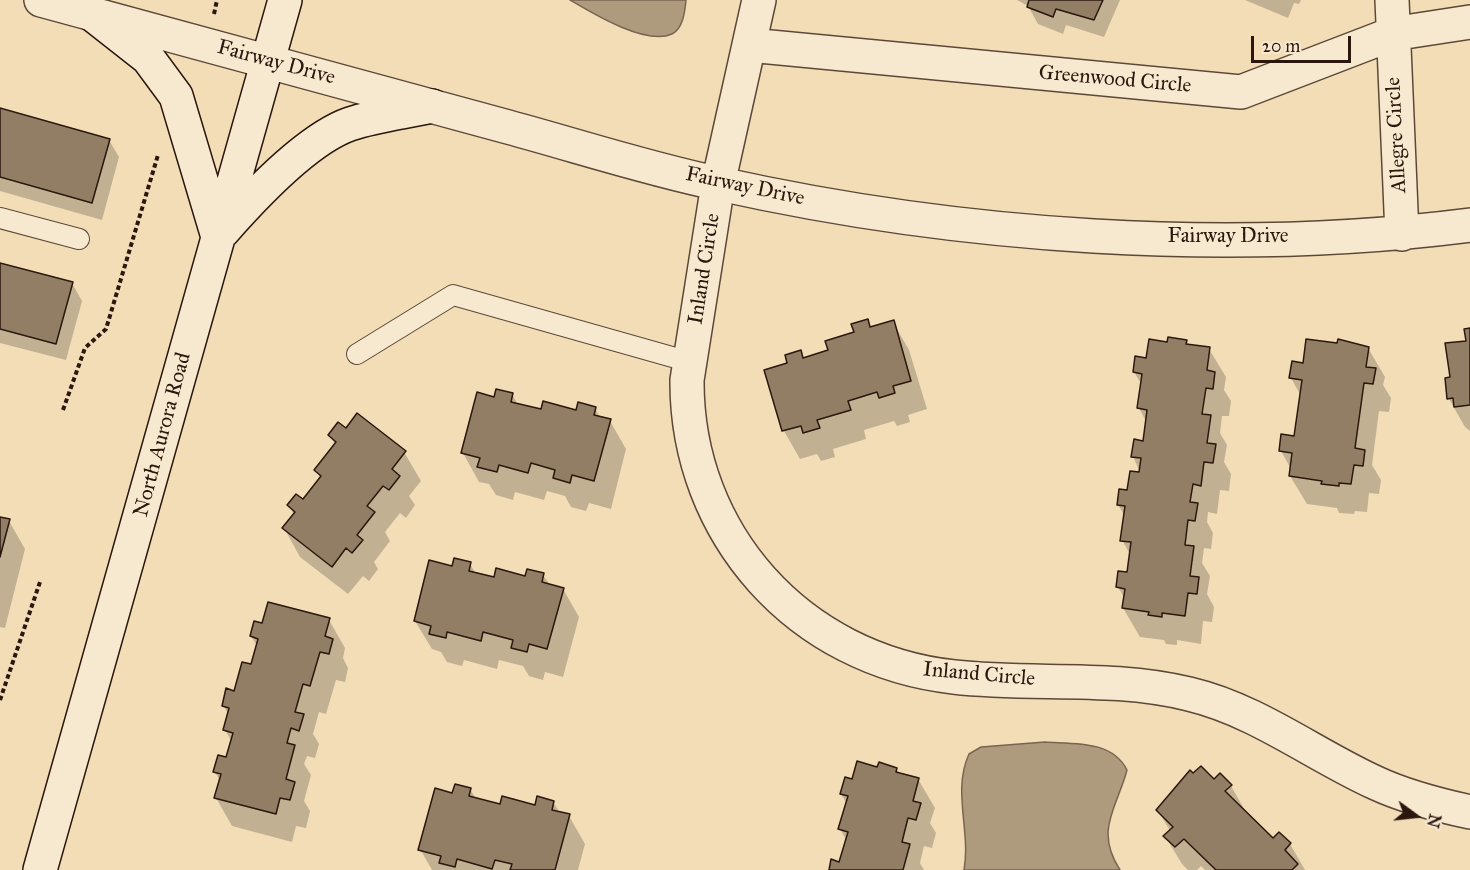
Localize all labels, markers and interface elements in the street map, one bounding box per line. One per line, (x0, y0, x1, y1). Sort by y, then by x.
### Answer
scale bar (1254, 24, 1354, 62)
street label: Fairway Drive (214, 35, 338, 91)
text: 20 m (1262, 35, 1300, 57)
street label: Greenwood Circle (1038, 61, 1192, 99)
street label: Allegre Circle (1381, 76, 1413, 194)
street label: Fairway Drive (683, 162, 807, 212)
street label: Inland Circle (684, 212, 726, 326)
street label: Fairway Drive (1167, 224, 1289, 250)
street label: North Aurora Road (129, 350, 197, 520)
street label: Inland Circle (922, 658, 1036, 692)
north arrow (1386, 786, 1446, 846)
text: N (1423, 812, 1445, 830)

